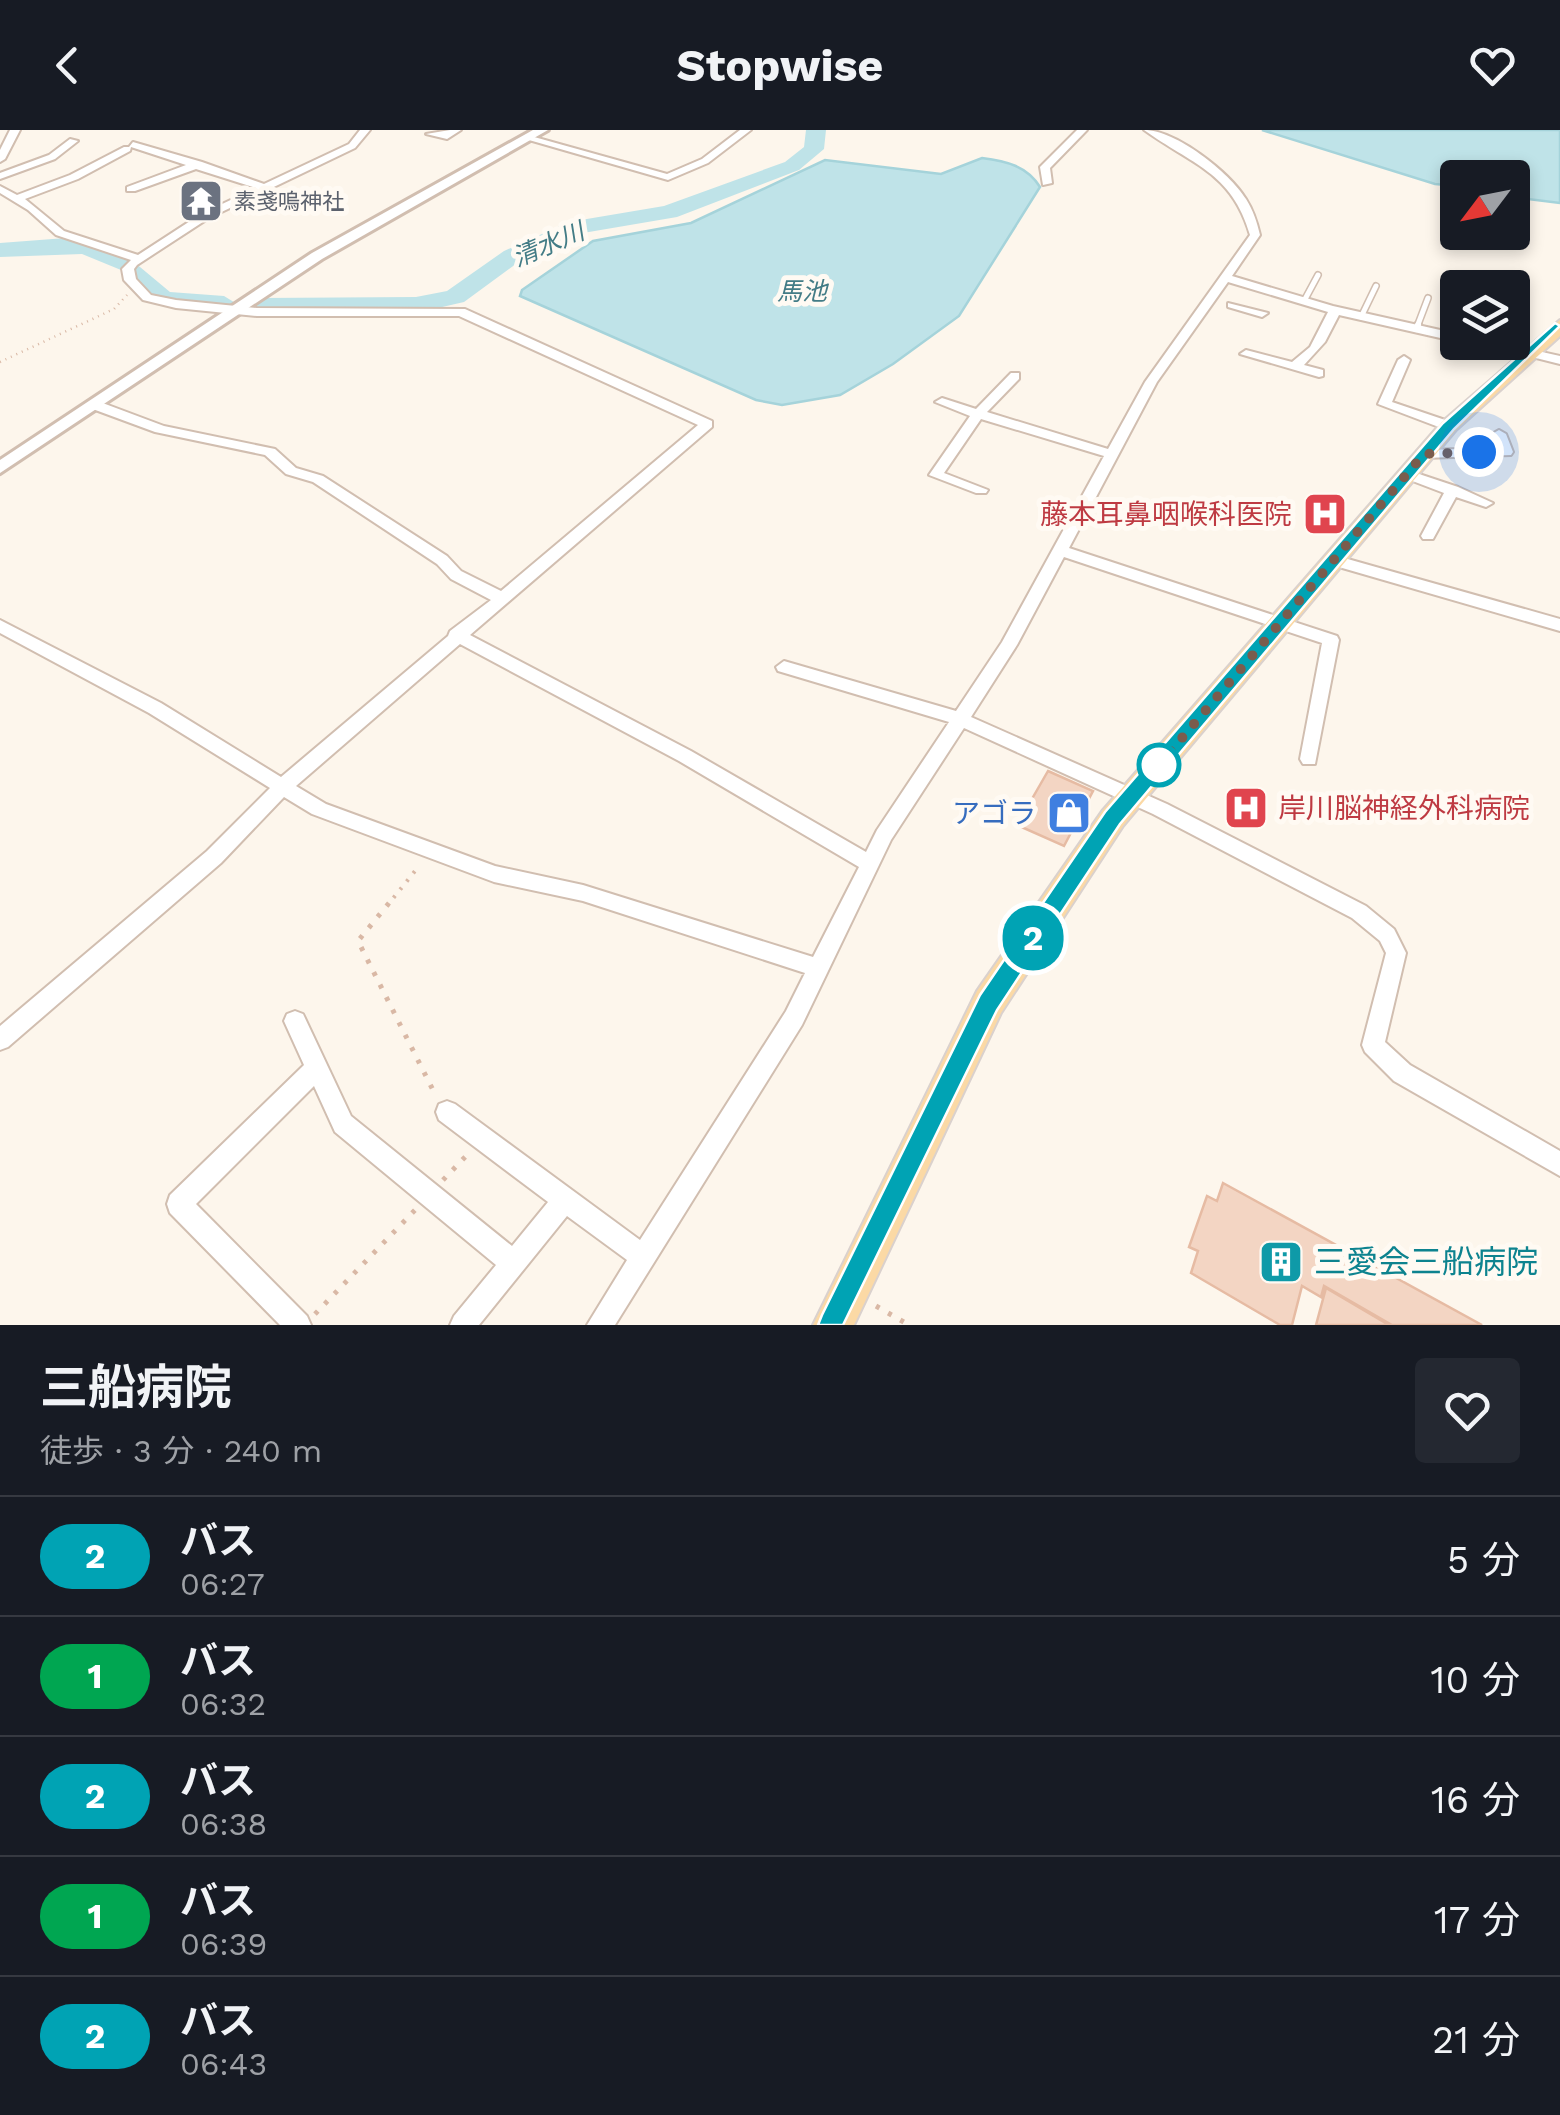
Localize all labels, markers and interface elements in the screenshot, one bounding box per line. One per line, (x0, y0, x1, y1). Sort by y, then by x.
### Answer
icon: back (40, 38, 95, 93)
icon: heart (1465, 38, 1520, 93)
text: Stopwise (677, 39, 883, 92)
north arrow (1440, 160, 1530, 250)
map controls (1440, 160, 1530, 360)
temple icon: 素戔嗚神社 (178, 178, 224, 224)
place label: 素戔嗚神社 (234, 189, 344, 214)
water label: 清水川 (508, 215, 591, 272)
button: layers (1440, 270, 1530, 360)
water label: 馬池 (777, 277, 830, 306)
your location (1454, 427, 1504, 477)
hospital icon: 藤本耳鼻咽喉科医院 (1302, 491, 1348, 537)
place label: 藤本耳鼻咽喉科医院 (1040, 498, 1292, 531)
unlabelled marker (1138, 744, 1180, 786)
hospital icon: 岸川脳神経外科病院 (1223, 785, 1269, 831)
shop icon: アゴラ (1046, 790, 1092, 836)
place label: 岸川脳神経外科病院 (1278, 792, 1530, 825)
place label: アゴラ (952, 797, 1036, 830)
line badge: 2 (1000, 906, 1066, 970)
text: 2 (1023, 917, 1043, 959)
building icon: 三愛会三船病院 (1258, 1239, 1304, 1285)
place label: 三愛会三船病院 (1314, 1243, 1538, 1281)
button: heart (1415, 1358, 1520, 1463)
text: 三船病院 (40, 1359, 232, 1416)
text: 徒歩 · 3 分 · 240 m (40, 1432, 322, 1470)
text: バス (180, 1519, 256, 1563)
text: 2 (85, 1535, 105, 1577)
text: 5 分 (1447, 1538, 1520, 1582)
text: 06:27 (180, 1565, 265, 1603)
text: バス (180, 1639, 256, 1683)
text: 1 (87, 1655, 103, 1697)
text: 10 分 (1431, 1658, 1520, 1702)
text: 06:32 (180, 1685, 266, 1723)
text: バス (180, 1759, 256, 1803)
text: 2 (85, 1775, 105, 1817)
text: 16 分 (1431, 1778, 1520, 1822)
text: 06:38 (180, 1805, 267, 1843)
text: バス (180, 1879, 256, 1923)
text: 1 (87, 1895, 103, 1937)
text: 17 分 (1434, 1898, 1520, 1942)
text: 06:39 (180, 1925, 267, 1963)
text: バス (180, 1999, 256, 2043)
text: 2 (85, 2015, 105, 2057)
text: 21 分 (1432, 2018, 1520, 2062)
text: 06:43 (180, 2045, 267, 2083)

